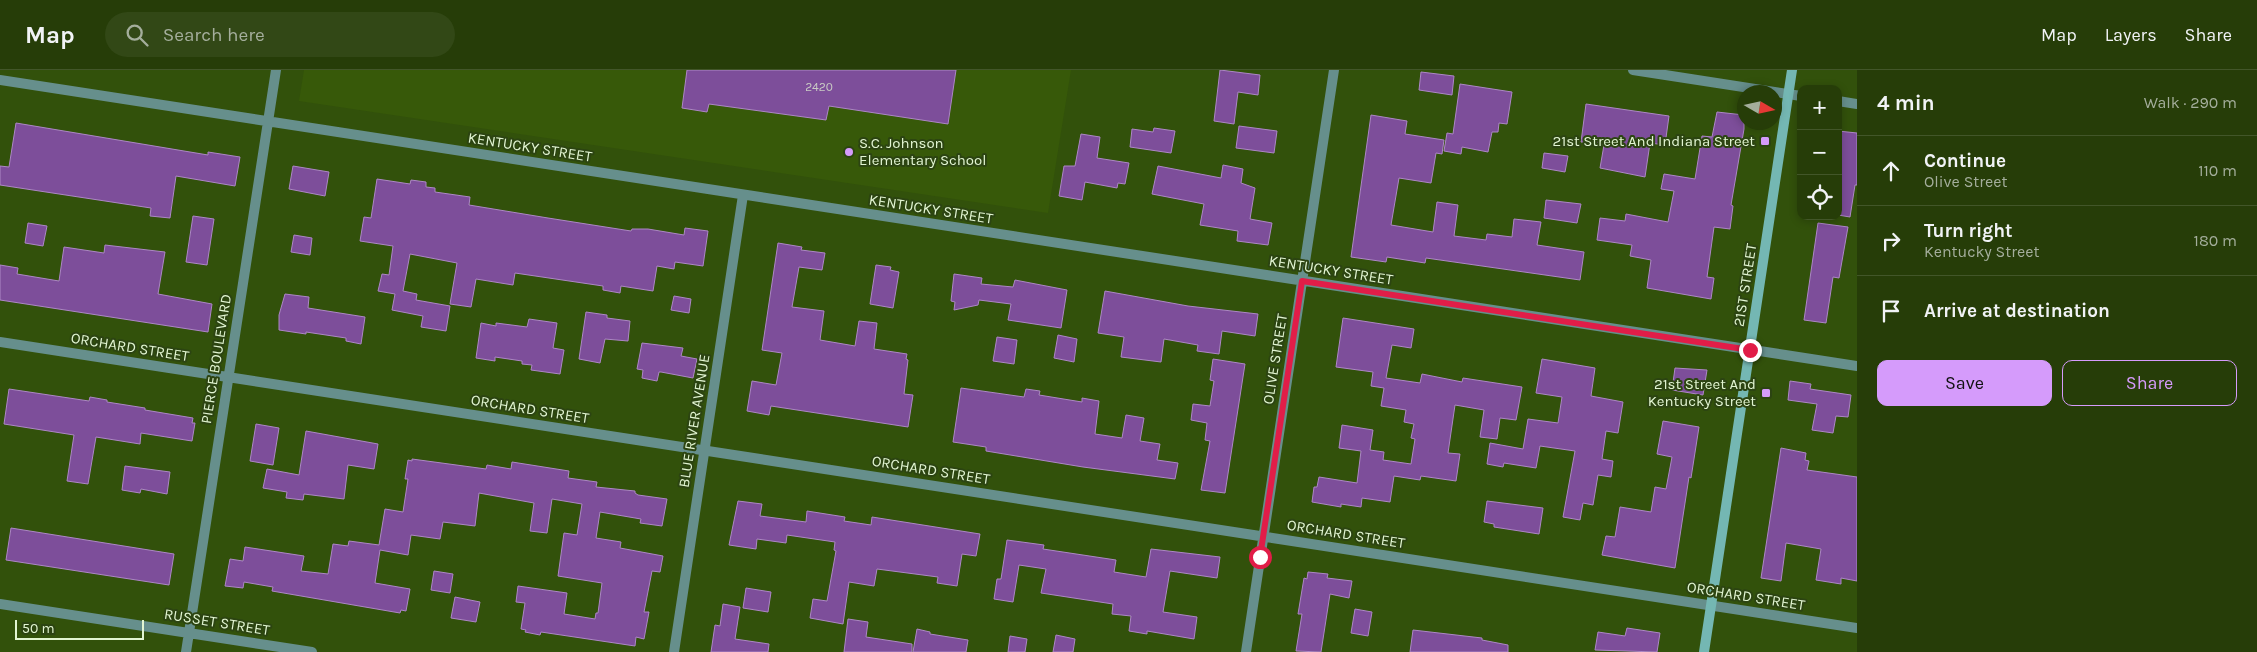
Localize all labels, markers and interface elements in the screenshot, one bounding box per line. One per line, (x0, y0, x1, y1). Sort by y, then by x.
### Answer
search box (105, 12, 455, 57)
text: Map (25, 21, 75, 49)
icon: search (123, 21, 151, 49)
text: Search here (163, 24, 265, 46)
text: Map (2041, 24, 2077, 46)
text: Layers (2105, 24, 2157, 46)
text: Share (2185, 24, 2232, 46)
house number: 2420 (805, 80, 833, 94)
north arrow (1737, 85, 1782, 130)
map controls (1797, 85, 1842, 220)
button: + (1797, 85, 1842, 130)
text: 4 min (1877, 91, 1935, 115)
text: Walk · 290 m (2144, 93, 2237, 112)
street label: KENTUCKY STREET (467, 128, 594, 166)
button: − (1797, 130, 1842, 175)
place label: 21st Street And Indiana Street (1552, 132, 1755, 150)
place label: S.C. Johnson Elementary School (859, 134, 986, 169)
marker: 21st Street And Indiana Street (1759, 135, 1771, 147)
marker: S.C. Johnson Elementary School (843, 146, 855, 158)
text: Continue (1924, 150, 2006, 172)
icon: ahead (1877, 157, 1905, 185)
text: 110 m (2198, 161, 2237, 180)
text: Olive Street (1924, 172, 2008, 191)
button: locate (1797, 175, 1842, 220)
street label: KENTUCKY STREET (868, 190, 995, 228)
text: Turn right (1924, 220, 2013, 242)
icon: right (1877, 227, 1905, 255)
text: 180 m (2194, 231, 2237, 250)
street label: 21ST STREET (1730, 242, 1761, 328)
text: Kentucky Street (1924, 242, 2039, 261)
street label: KENTUCKY STREET (1268, 251, 1395, 289)
street label: PIERCE BOULEVARD (197, 293, 235, 425)
icon: arrive (1877, 297, 1905, 325)
text: Arrive at destination (1924, 300, 2110, 322)
street label: OLIVE STREET (1259, 312, 1291, 406)
street label: ORCHARD STREET (70, 329, 191, 365)
route end (1739, 339, 1762, 362)
street label: BLUE RIVER AVENUE (675, 353, 713, 489)
button: Save (1877, 360, 2052, 406)
button: Share (2062, 360, 2237, 406)
place label: 21st Street And Kentucky Street (1648, 375, 1756, 410)
marker: 21st Street And Kentucky Street (1760, 387, 1772, 399)
street label: ORCHARD STREET (470, 391, 591, 427)
street label: ORCHARD STREET (871, 452, 992, 488)
street label: ORCHARD STREET (1286, 516, 1407, 552)
route start (1249, 546, 1272, 569)
street label: ORCHARD STREET (1686, 578, 1807, 614)
street label: RUSSET STREET (163, 605, 272, 639)
scale bar (15, 617, 144, 640)
text: 50 m (22, 620, 55, 637)

